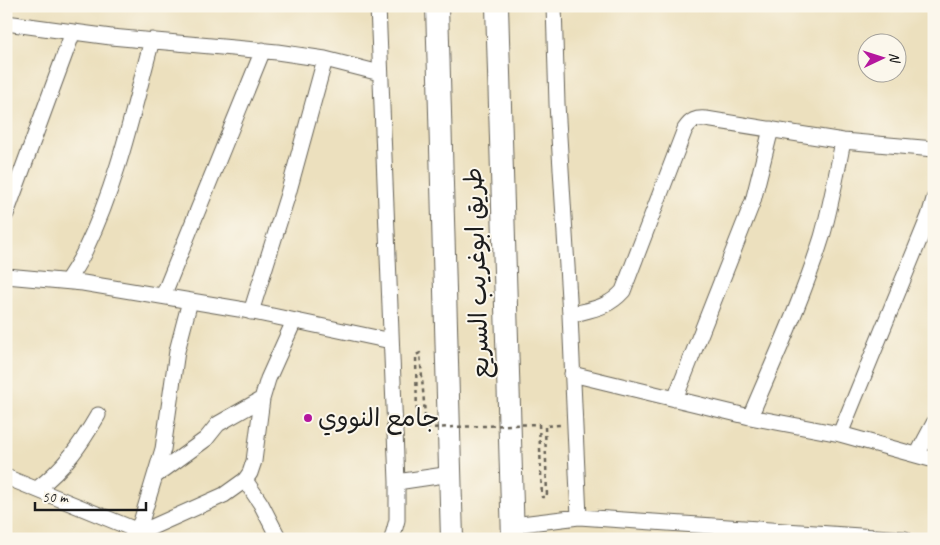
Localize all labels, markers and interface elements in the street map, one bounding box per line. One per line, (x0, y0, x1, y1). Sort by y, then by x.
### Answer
north arrow (858, 32, 908, 82)
text: N (886, 52, 903, 64)
street label: طريق ابوغريب السريع (457, 167, 498, 379)
place label: جامع النووي (318, 402, 439, 436)
marker: جامع النووي (302, 412, 314, 424)
scale bar (35, 480, 146, 512)
text: 50 m (42, 488, 69, 507)

